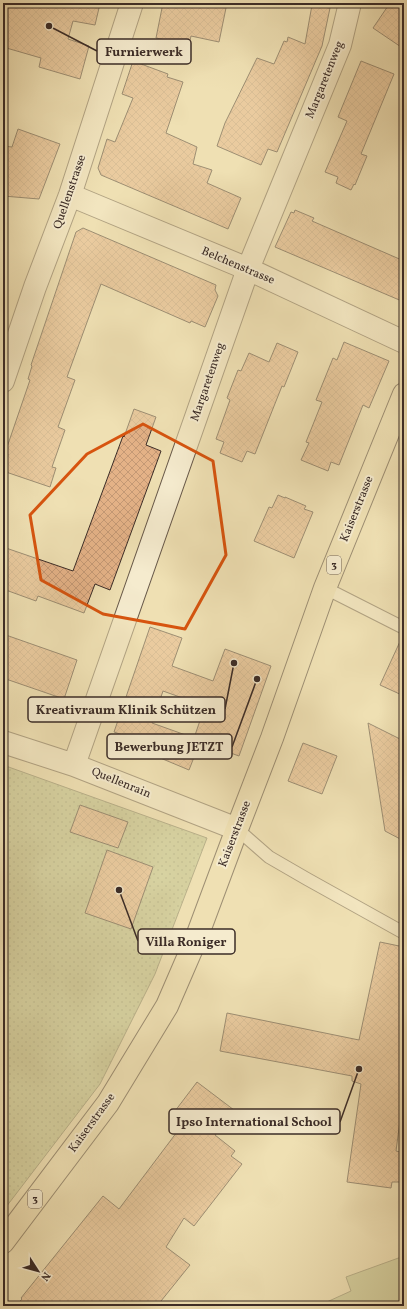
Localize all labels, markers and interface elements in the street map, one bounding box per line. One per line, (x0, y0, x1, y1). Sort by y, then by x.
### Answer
callout: Furnierwerk (97, 39, 191, 64)
street label: Margaretenweg (302, 39, 348, 121)
text: Furnierwerk (105, 44, 183, 62)
street label: Quellenstrasse (50, 152, 90, 231)
street label: Belchenstrasse (199, 243, 277, 289)
street label: Margaretenweg (187, 340, 229, 424)
street label: Kaiserstrasse (336, 473, 378, 544)
road number: 3 (327, 556, 341, 574)
callout: Kreativraum Klinik Schützen (28, 697, 225, 722)
text: Kreativraum Klinik Schützen (36, 702, 217, 720)
callout: Bewerbung JETZT (107, 734, 232, 759)
text: Bewerbung JETZT (114, 739, 224, 757)
street label: Quellenrain (89, 764, 153, 802)
street label: Kaiserstrasse (215, 798, 255, 869)
callout: Villa Roniger (138, 929, 235, 954)
text: Villa Roniger (146, 934, 226, 952)
street label: Kaiserstrasse (65, 1090, 119, 1156)
callout: Ipso International School (169, 1109, 340, 1134)
text: Ipso International School (176, 1114, 332, 1132)
road number: 3 (28, 1190, 42, 1208)
north arrow (18, 1251, 58, 1291)
text: N (36, 1268, 53, 1284)

